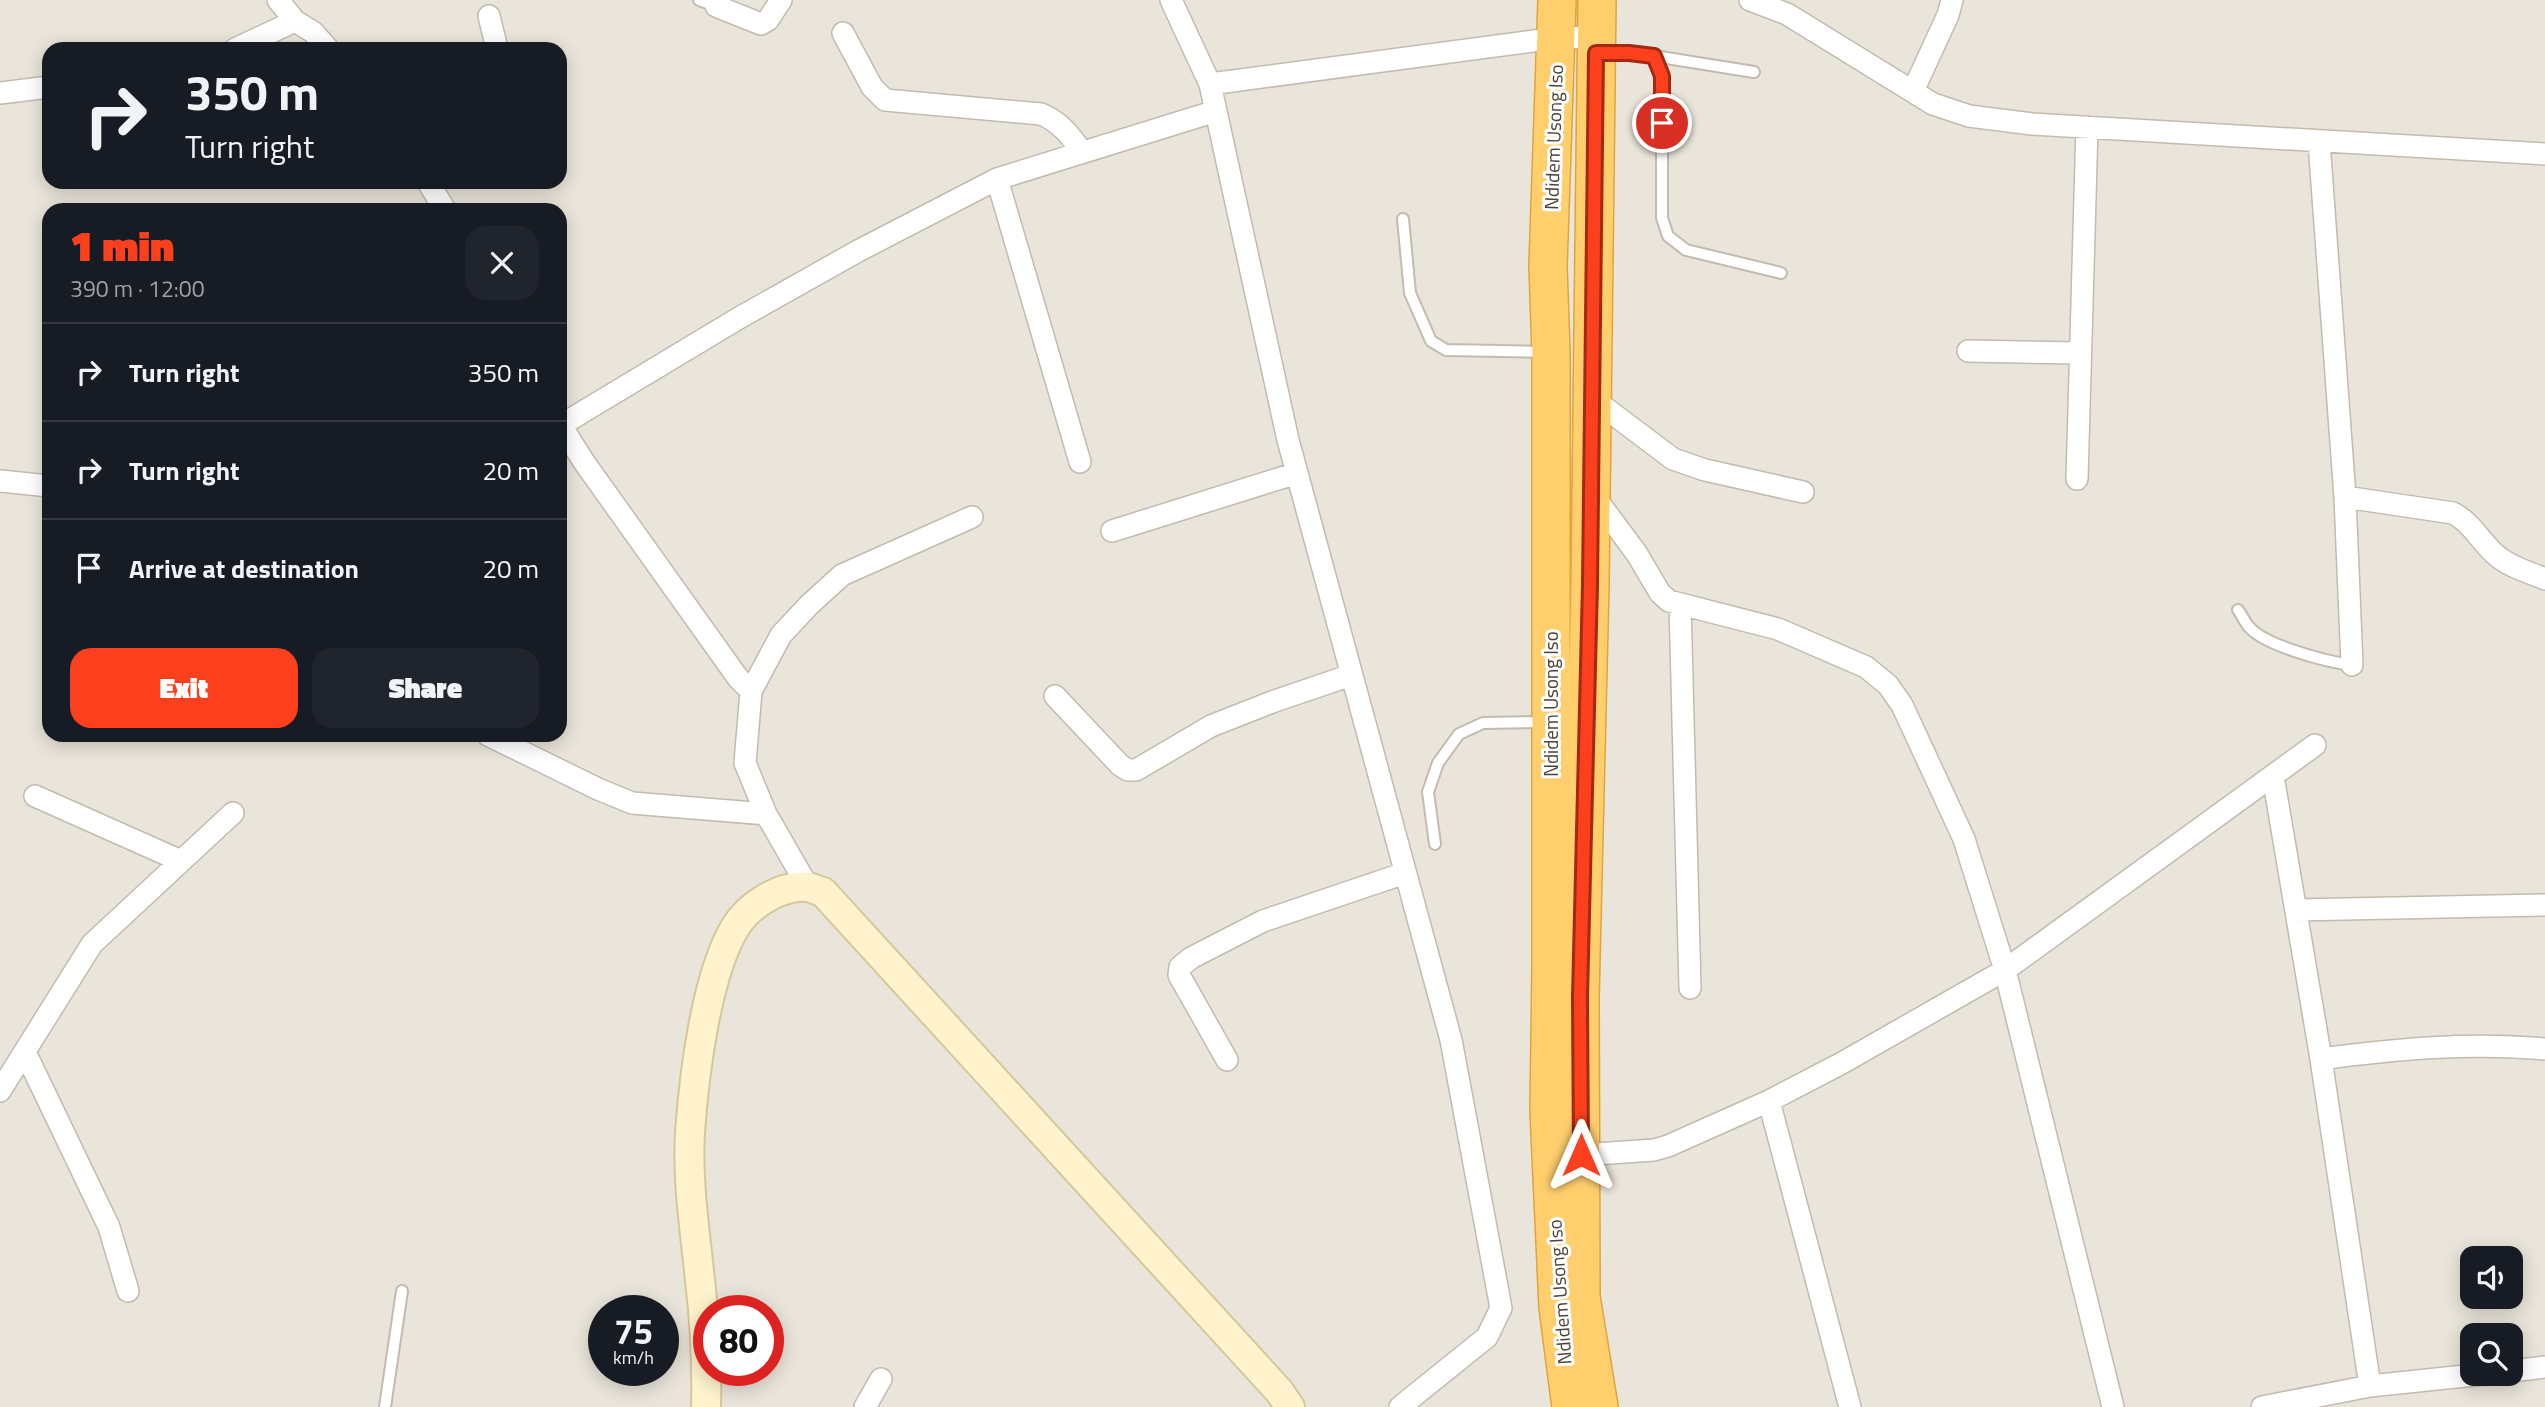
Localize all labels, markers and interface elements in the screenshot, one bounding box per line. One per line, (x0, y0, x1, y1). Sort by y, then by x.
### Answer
text: 350 m (185, 54, 319, 129)
street label: Ndidem Usong Iso (1536, 64, 1570, 210)
icon: right (70, 70, 161, 161)
pin (1632, 93, 1692, 153)
icon: arrive (1643, 104, 1681, 142)
text: Turn right (185, 122, 314, 170)
text: 1 min (70, 213, 174, 277)
button: close (465, 226, 539, 300)
text: 390 m · 12:00 (70, 271, 205, 306)
icon: right (70, 353, 108, 391)
text: Turn right (129, 353, 240, 392)
text: 350 m (468, 353, 539, 392)
icon: right (70, 451, 108, 489)
text: Turn right (129, 451, 240, 490)
text: 20 m (482, 451, 539, 490)
icon: arrive (70, 549, 108, 587)
text: Arrive at destination (129, 549, 359, 588)
text: 20 m (482, 549, 539, 588)
street label: Ndidem Usong Iso (1536, 631, 1565, 777)
button: Exit (70, 648, 298, 728)
button: Share (312, 648, 539, 728)
position arrow (1544, 1118, 1618, 1192)
street label: Ndidem Usong Iso (1539, 1218, 1579, 1366)
map controls (2460, 1246, 2523, 1386)
button: sound (2460, 1246, 2523, 1309)
speed limit sign: 80 (693, 1295, 784, 1386)
text: 75 (614, 1304, 653, 1358)
button: search (2460, 1323, 2523, 1386)
text: km/h (613, 1344, 654, 1371)

